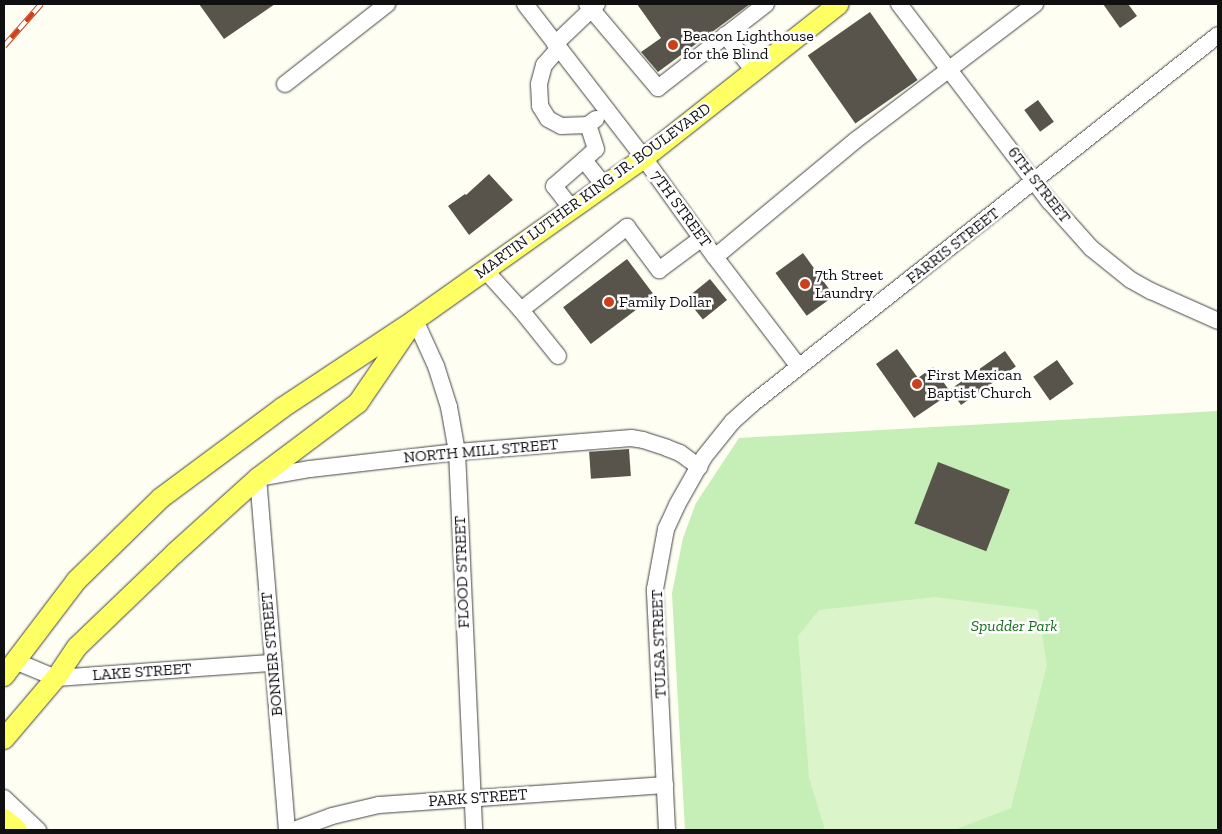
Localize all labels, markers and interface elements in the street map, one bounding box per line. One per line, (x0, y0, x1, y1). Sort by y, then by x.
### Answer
place label: Beacon Lighthouse for the Blind (683, 26, 814, 64)
marker: Beacon Lighthouse for the Blind (667, 39, 679, 51)
street label: MARTIN LUTHER KING JR. BOULEVARD (471, 99, 715, 283)
street label: 6TH STREET (1003, 143, 1075, 227)
street label: 7TH STREET (647, 167, 715, 251)
street label: FARRIS STREET (903, 204, 1003, 288)
place label: 7th Street Laundry (815, 265, 883, 303)
marker: 7th Street Laundry (799, 278, 811, 290)
place label: Family Dollar (619, 292, 712, 312)
marker: Family Dollar (603, 296, 615, 308)
place label: First Mexican Baptist Church (927, 365, 1032, 403)
marker: First Mexican Baptist Church (911, 378, 923, 390)
street label: NORTH MILL STREET (403, 435, 559, 467)
street label: FLOOD STREET (450, 515, 474, 629)
street label: TULSA STREET (647, 589, 671, 699)
street label: BONNER STREET (257, 591, 287, 717)
park label: Spudder Park (971, 616, 1057, 636)
street label: LAKE STREET (92, 659, 192, 685)
street label: PARK STREET (428, 785, 528, 811)

